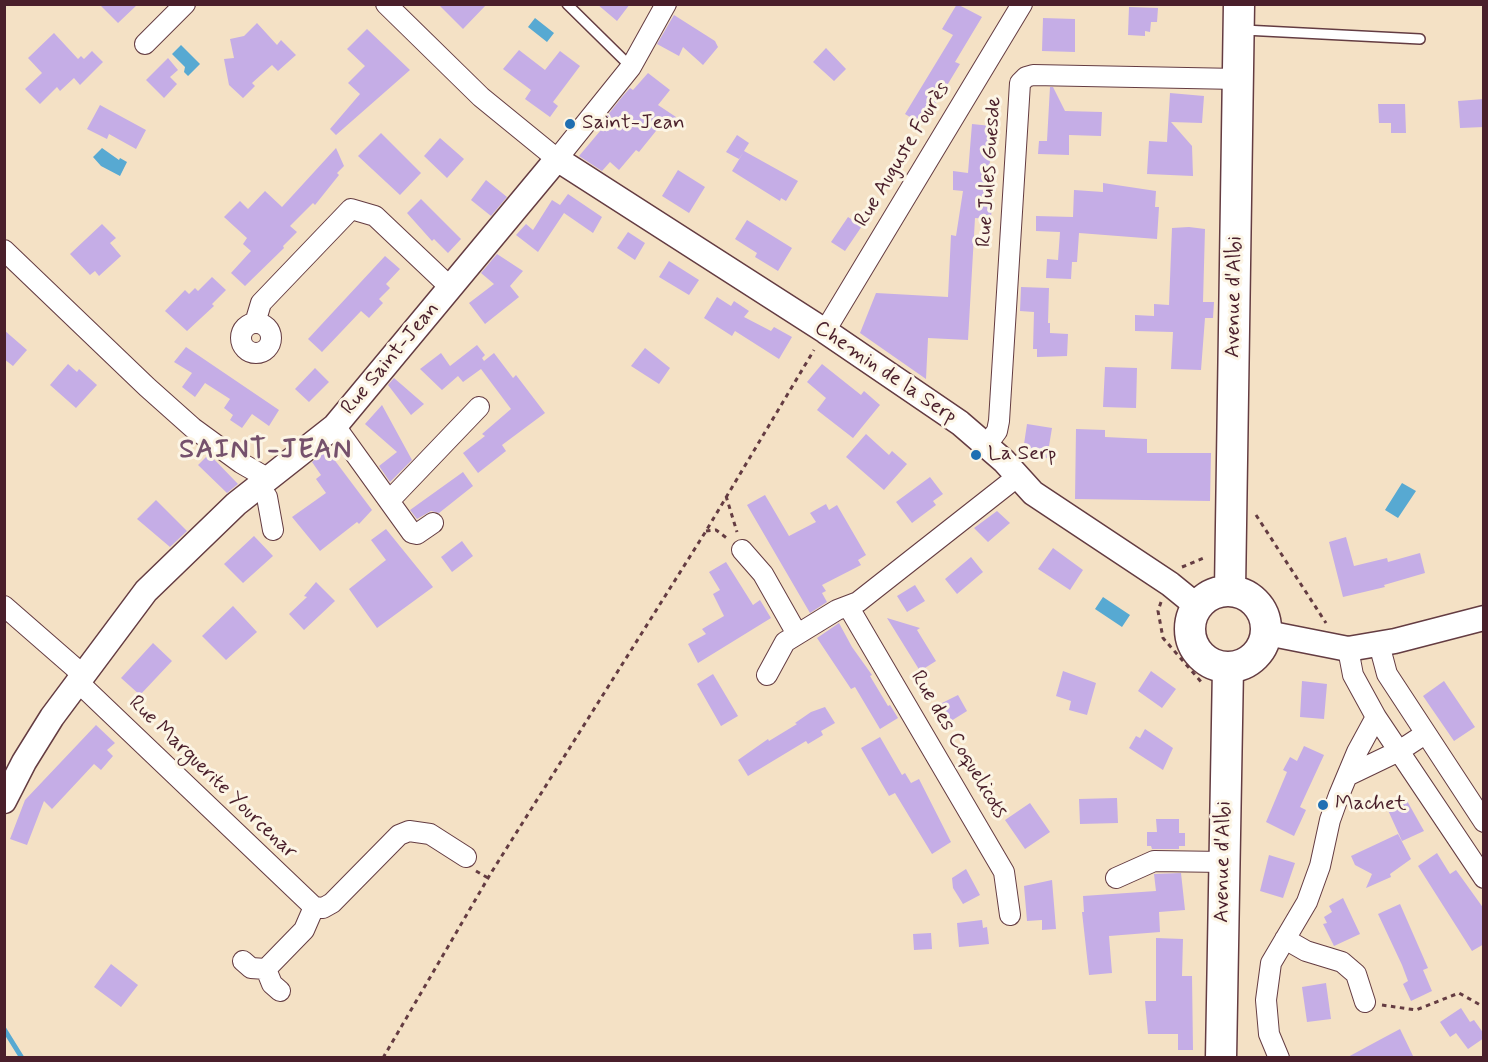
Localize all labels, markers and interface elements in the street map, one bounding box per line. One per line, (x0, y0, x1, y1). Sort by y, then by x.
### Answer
street label: Rue Auguste Fourès (850, 78, 956, 232)
street label: Rue Jules Guesde (972, 96, 1008, 248)
place label: Saint-Jean (582, 111, 685, 137)
marker: Saint-Jean (563, 117, 577, 131)
street label: Avenue d'Albi (1221, 236, 1249, 358)
street label: Rue Saint-Jean (336, 297, 446, 421)
street label: Chemin de la Serp (809, 316, 961, 430)
district label: SAINT-JEAN (177, 435, 355, 467)
place label: La Serp (988, 442, 1056, 468)
marker: La Serp (969, 448, 983, 462)
street label: Rue des Coquelicots (904, 667, 1012, 823)
street label: Rue Marguerite Yourcenar (122, 691, 302, 865)
place label: Machet (1335, 792, 1407, 818)
marker: Machet (1316, 798, 1330, 812)
street label: Avenue d'Albi (1210, 801, 1238, 923)

